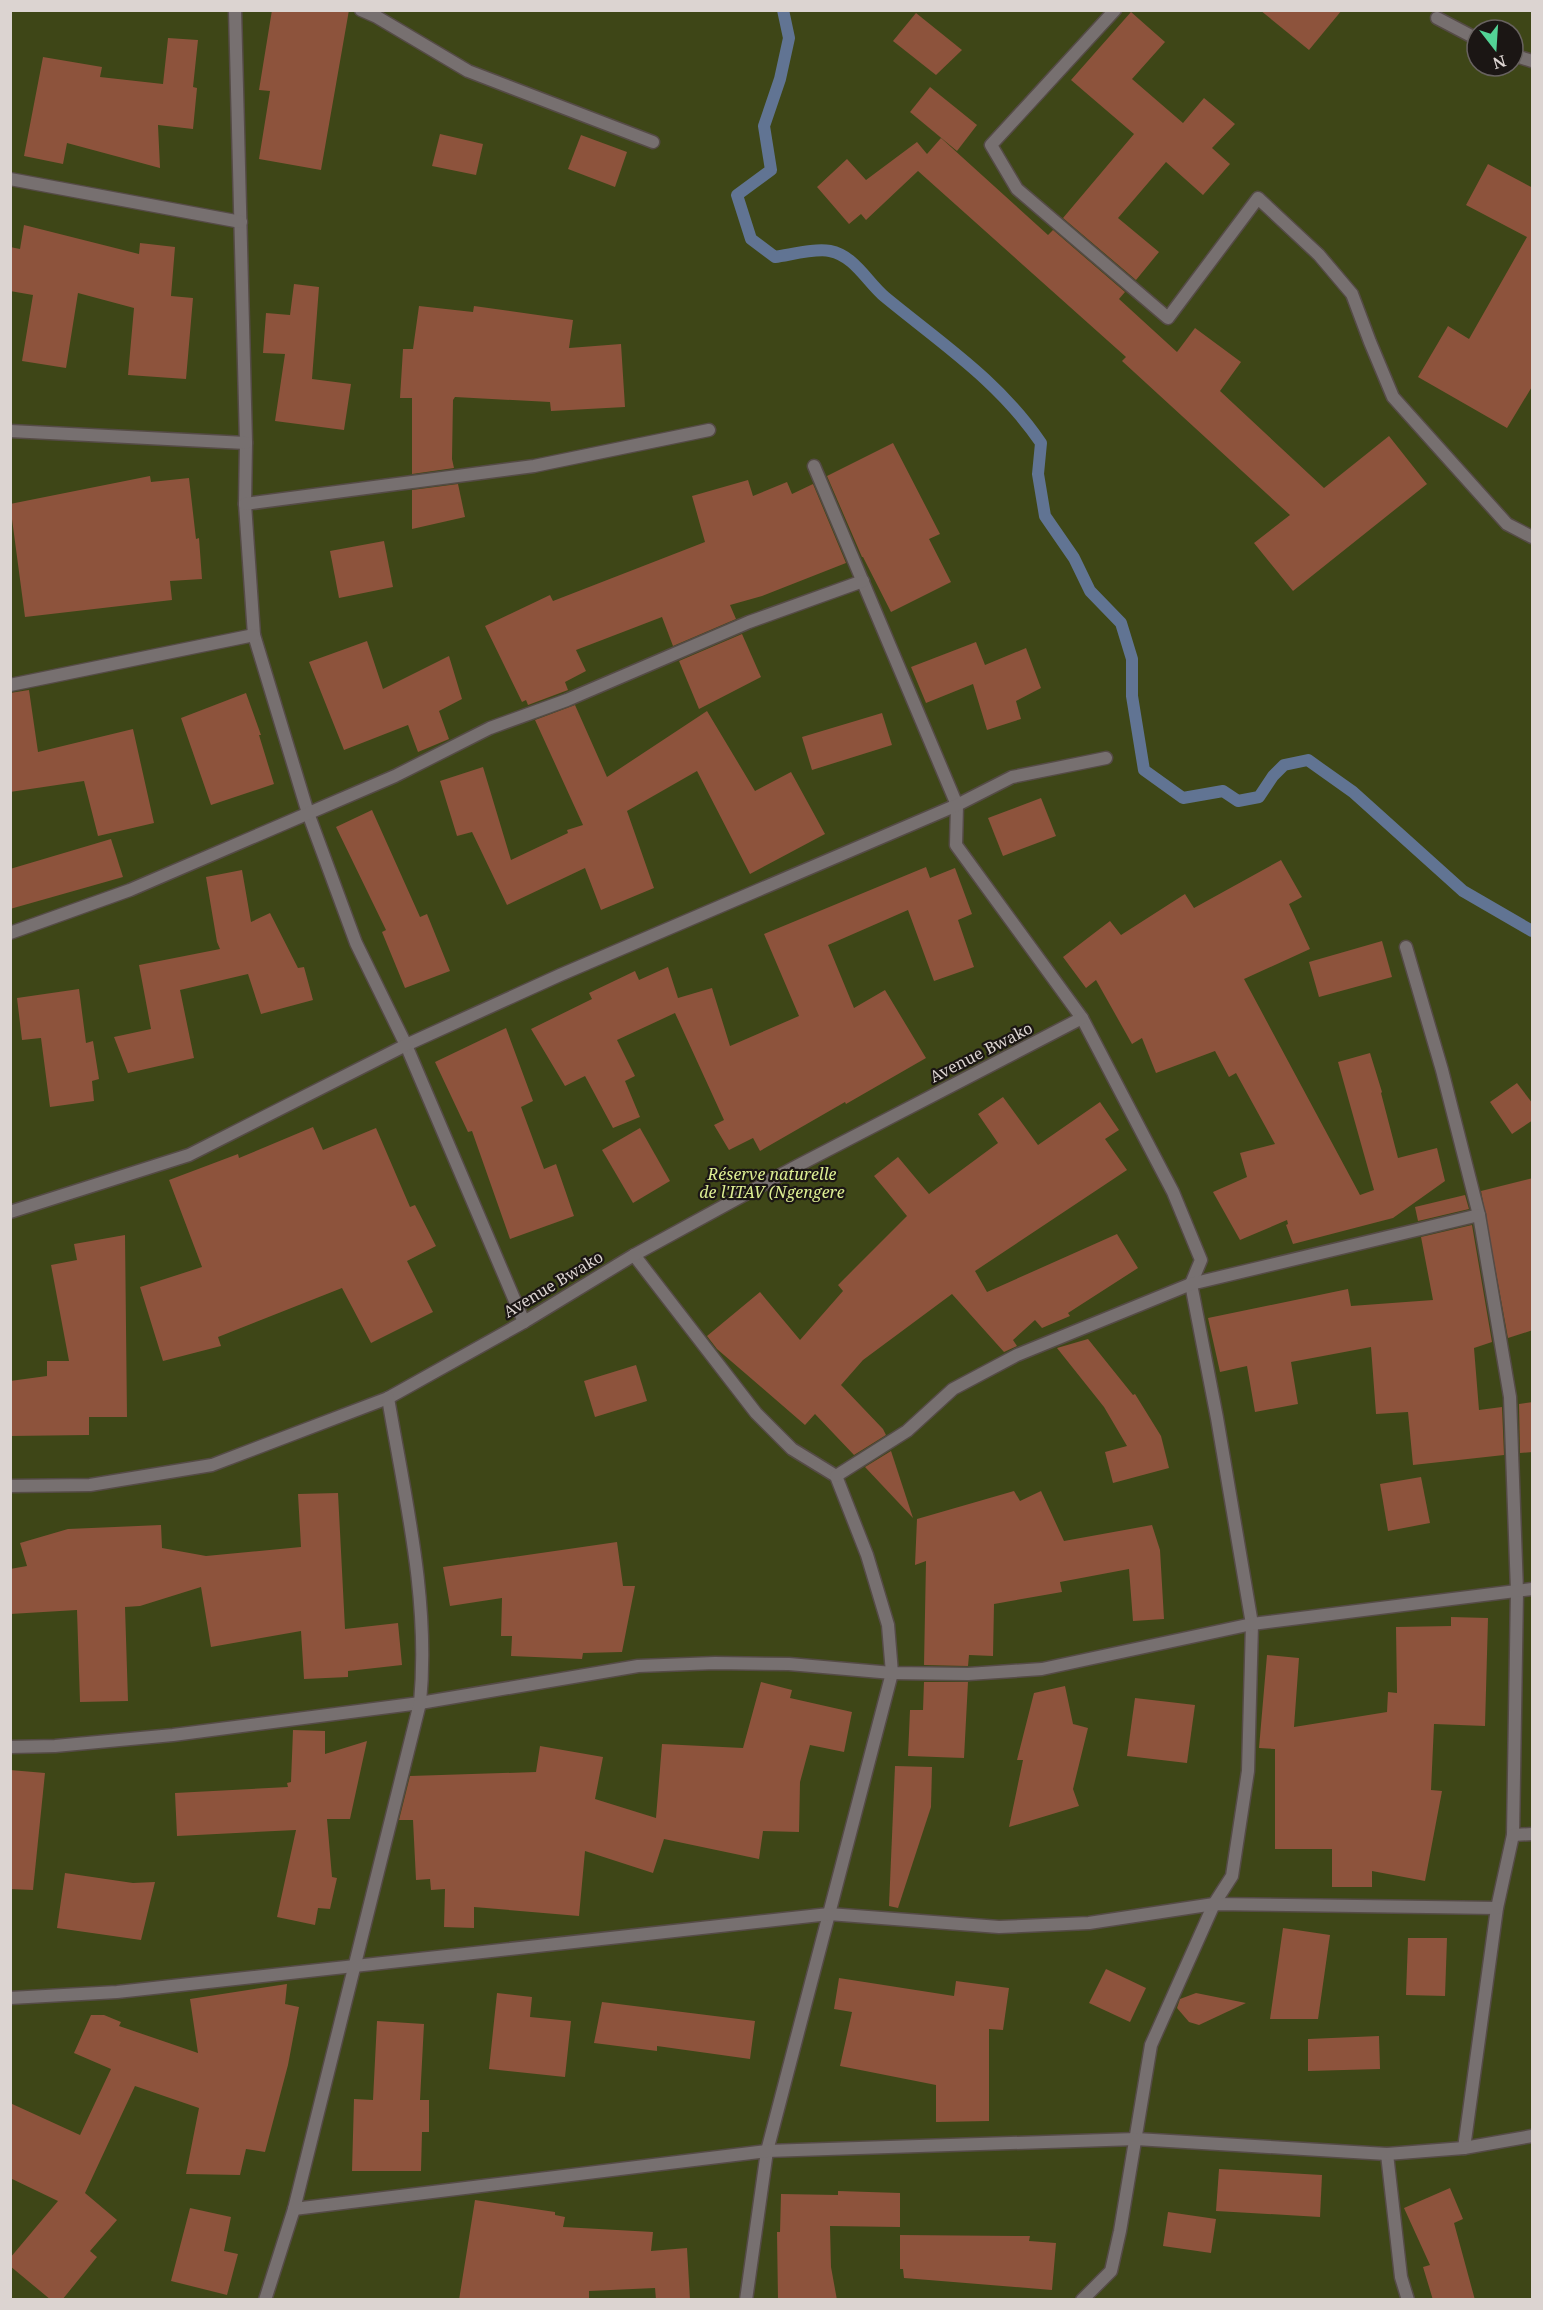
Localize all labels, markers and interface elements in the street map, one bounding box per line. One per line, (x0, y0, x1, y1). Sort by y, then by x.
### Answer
north arrow (1465, 18, 1525, 78)
text: N (1490, 50, 1509, 75)
street label: Avenue Bwako (926, 1017, 1036, 1087)
park label: Réserve naturelle de l'ITAV (Ngengere (699, 1163, 845, 1203)
street label: Avenue Bwako (499, 1246, 607, 1322)

